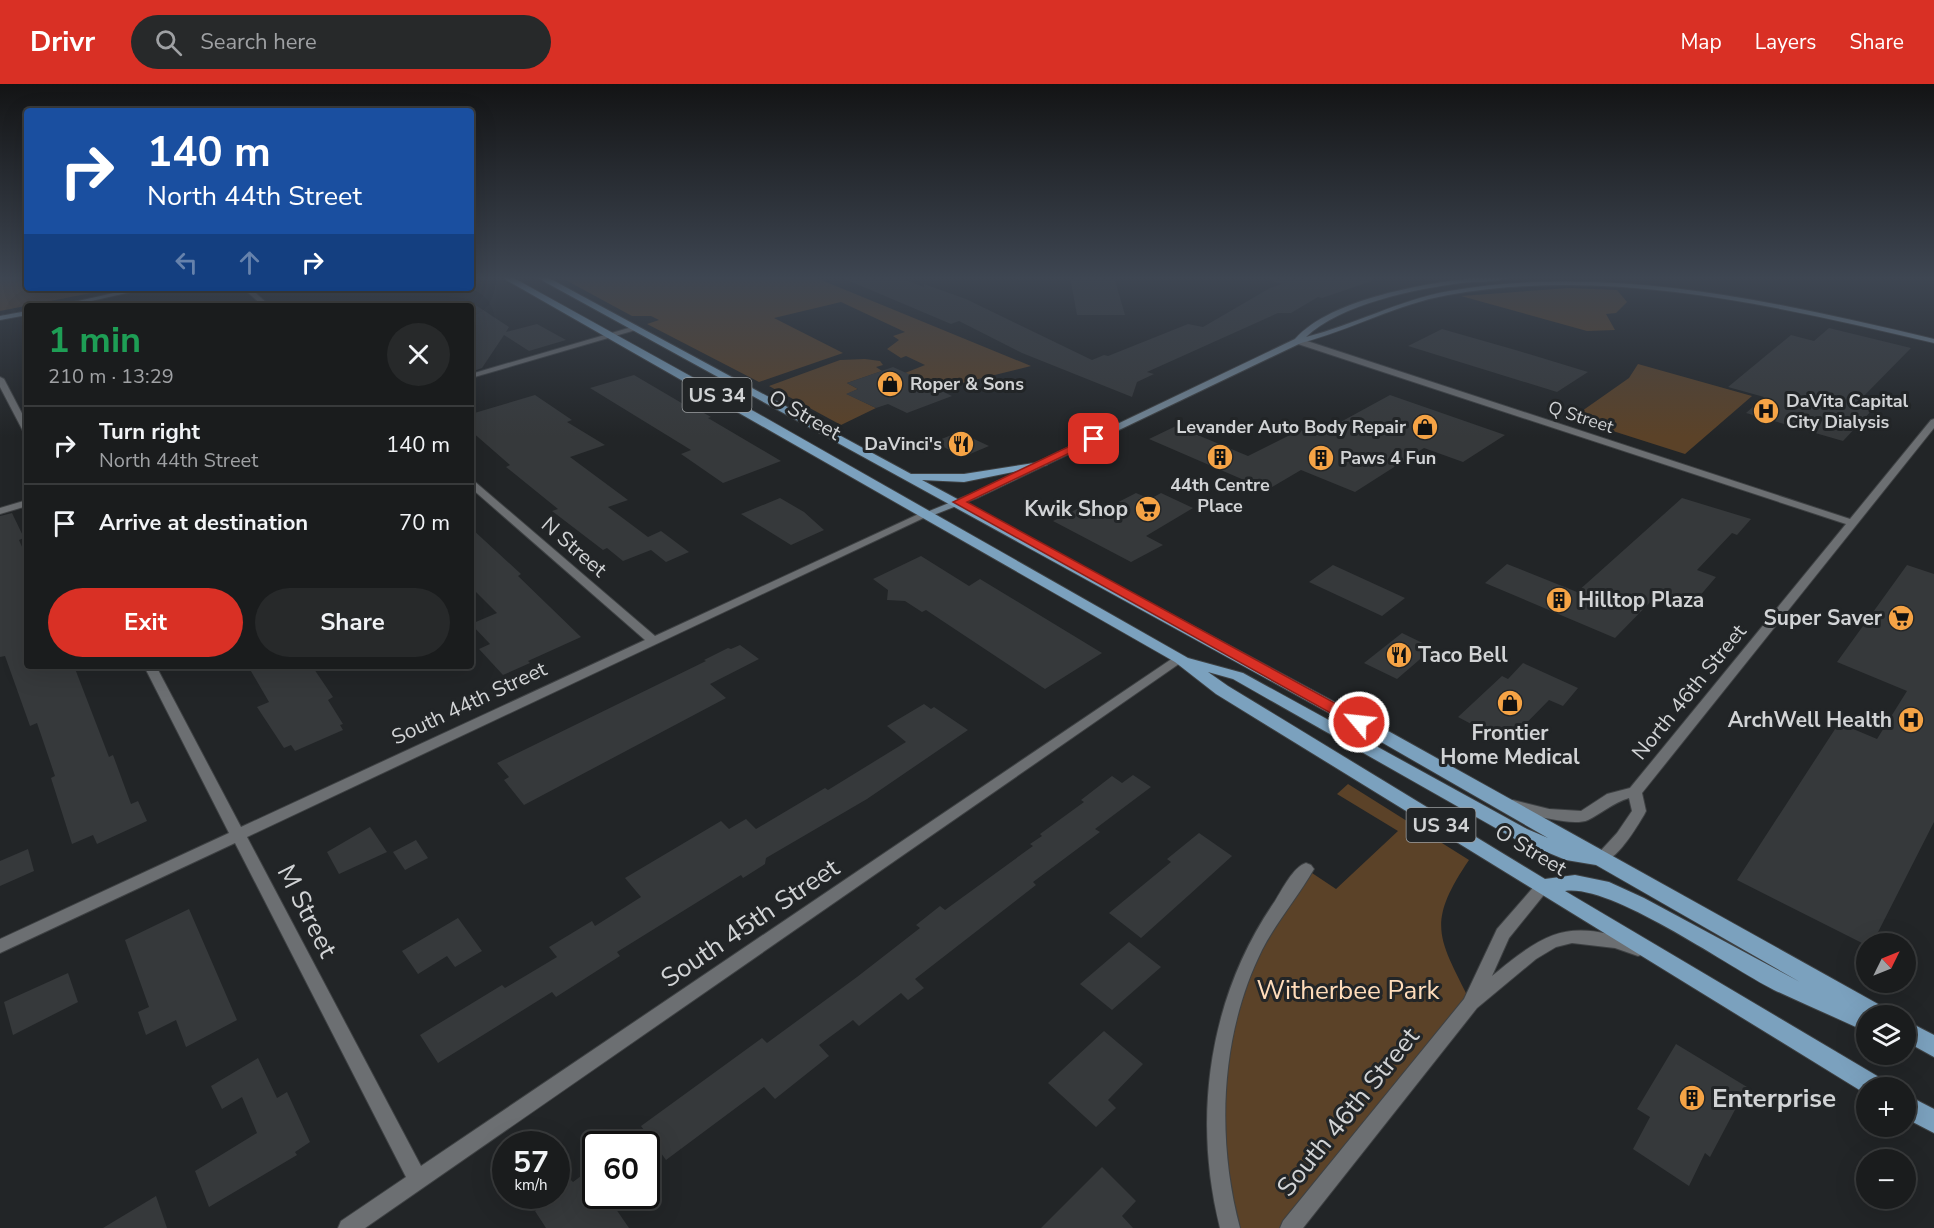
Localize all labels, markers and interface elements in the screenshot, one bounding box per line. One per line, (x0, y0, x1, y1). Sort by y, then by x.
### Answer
search box (131, 15, 551, 69)
text: Drivr (30, 23, 95, 61)
icon: search (152, 26, 185, 59)
text: Search here (200, 27, 317, 57)
text: Map (1680, 28, 1722, 56)
text: Layers (1755, 28, 1816, 56)
text: Share (1849, 28, 1904, 56)
text: 140 m (147, 124, 271, 181)
icon: right (48, 132, 126, 210)
text: North 44th Street (147, 178, 362, 215)
icon: left (170, 246, 203, 279)
icon: ahead (233, 246, 266, 279)
icon: right (296, 246, 329, 279)
text: 1 min (48, 316, 141, 365)
button: close (387, 323, 450, 386)
text: 210 m · 13:29 (48, 363, 174, 390)
shop icon: Roper & Sons (875, 369, 905, 399)
place label: Roper & Sons (910, 372, 1024, 396)
road number: US 34 (682, 378, 752, 412)
street label: O Street (764, 383, 847, 447)
place label: DaVita Capital City Dialysis (1786, 389, 1908, 434)
street label: Q Street (1545, 395, 1617, 439)
hospital icon: DaVita Capital City Dialysis (1751, 396, 1781, 426)
shop icon: Levander Auto Body Repair (1410, 412, 1440, 442)
pin (1068, 413, 1119, 464)
place label: Levander Auto Body Repair (1176, 415, 1406, 439)
text: Turn right (99, 417, 200, 447)
icon: arrive (1077, 422, 1110, 455)
icon: right (48, 429, 81, 462)
restaurant icon: DaVinci's (946, 429, 976, 459)
text: 140 m (386, 430, 450, 460)
place label: DaVinci's (864, 432, 942, 456)
building icon: 44th Centre Place (1205, 442, 1235, 472)
building icon: Paws 4 Fun (1306, 443, 1336, 473)
place label: Paws 4 Fun (1340, 446, 1436, 470)
text: North 44th Street (99, 447, 258, 474)
place label: 44th Centre Place (1170, 473, 1270, 518)
supermarket icon: Kwik Shop (1133, 494, 1163, 524)
place label: Kwik Shop (1024, 495, 1128, 523)
icon: arrive (48, 507, 81, 540)
text: Arrive at destination (99, 508, 308, 538)
text: 70 m (399, 508, 450, 538)
street label: N Street (535, 511, 613, 584)
building icon: Hilltop Plaza (1544, 585, 1574, 615)
place label: Hilltop Plaza (1578, 586, 1704, 614)
button: Exit (48, 588, 243, 657)
button: Share (255, 588, 450, 657)
supermarket icon: Super Saver (1886, 603, 1916, 633)
place label: Super Saver (1764, 604, 1883, 632)
street label: North 46th Street (1626, 618, 1753, 766)
restaurant icon: Taco Bell (1384, 640, 1414, 670)
place label: Taco Bell (1418, 641, 1508, 669)
street label: South 44th Street (387, 654, 552, 751)
shop icon: Frontier Home Medical (1495, 688, 1525, 718)
position arrow (1327, 690, 1391, 754)
hospital icon: ArchWell Health (1896, 705, 1926, 735)
place label: ArchWell Health (1728, 706, 1892, 734)
place label: Frontier Home Medical (1440, 719, 1580, 771)
road number: US 34 (1406, 808, 1476, 842)
street label: O Street (1490, 818, 1573, 883)
street label: South 45th Street (654, 850, 847, 996)
street label: M Street (269, 859, 346, 964)
north arrow (1856, 933, 1916, 993)
map controls (1856, 933, 1916, 1209)
park label: Witherbee Park (1256, 973, 1441, 1008)
button: layers (1856, 1005, 1916, 1065)
street label: South 46th Street (1269, 1019, 1428, 1204)
button: + (1856, 1077, 1916, 1137)
place label: Enterprise (1712, 1081, 1836, 1116)
building icon: Enterprise (1677, 1083, 1707, 1113)
speed limit sign: 60 (582, 1131, 660, 1209)
text: 57 (513, 1142, 549, 1183)
button: − (1856, 1149, 1916, 1209)
text: km/h (514, 1175, 548, 1195)

